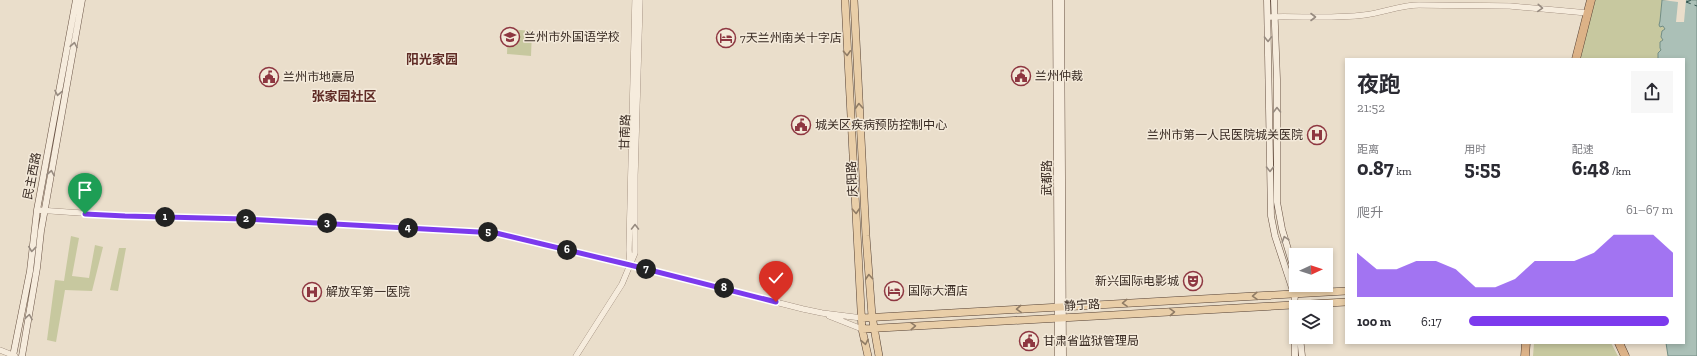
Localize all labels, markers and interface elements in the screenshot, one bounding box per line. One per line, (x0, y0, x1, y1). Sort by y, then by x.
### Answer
one-way arrow (1537, 3, 1543, 12)
one-way arrow (1310, 13, 1316, 21)
school or university icon: 兰州市外国语学校 (499, 26, 521, 48)
hotel icon: 7天兰州南关十字店 (715, 27, 737, 49)
place label: 兰州市外国语学校 (524, 30, 620, 44)
place label: 7天兰州南关十字店 (740, 31, 842, 45)
one-way arrow (1264, 36, 1272, 42)
one-way arrow (70, 42, 78, 48)
one-way arrow (843, 50, 852, 56)
district label: 阳光家园 (406, 52, 458, 67)
public building icon: 兰州仲裁 (1010, 65, 1032, 87)
public building icon: 兰州市地震局 (258, 66, 280, 88)
place label: 兰州仲裁 (1035, 69, 1083, 83)
place label: 兰州市地震局 (283, 70, 355, 84)
text: 夜跑 (1357, 71, 1401, 98)
button: share (1631, 71, 1673, 113)
district label: 张家园社区 (311, 89, 377, 104)
one-way arrow (55, 90, 63, 96)
text: 21:52 (1357, 100, 1385, 115)
one-way arrow (854, 103, 863, 109)
one-way arrow (1273, 107, 1281, 113)
street label: 甘南路 (617, 114, 633, 150)
public building icon: 城关区疾病预防控制中心 (790, 114, 812, 136)
place label: 城关区疾病预防控制中心 (815, 118, 947, 132)
hospital icon: 兰州市第一人民医院城关医院 (1306, 124, 1328, 146)
place label: 兰州市第一人民医院城关医院 (1147, 128, 1303, 142)
text: 距离 (1357, 143, 1379, 156)
text: 用时 (1464, 143, 1486, 156)
text: 配速 (1572, 143, 1594, 156)
street label: 民主西路 (21, 151, 43, 201)
text: 0.87 (1357, 156, 1394, 180)
text: 5:55 (1464, 156, 1501, 180)
text: 6:48 (1572, 156, 1610, 180)
street label: 武都路 (1040, 160, 1054, 196)
street label: 庆阳路 (844, 161, 860, 197)
text: km (1394, 165, 1411, 178)
text: /km (1610, 165, 1631, 178)
one-way arrow (1266, 166, 1274, 172)
one-way arrow (47, 170, 55, 176)
pin (68, 173, 102, 214)
icon: arrive (74, 179, 96, 201)
text: 61–67 m (1626, 202, 1673, 217)
text: 爬升 (1357, 205, 1383, 220)
pin: 1 (155, 207, 175, 227)
one-way arrow (851, 208, 860, 214)
pin: 2 (236, 209, 256, 229)
text: 1 (163, 210, 167, 223)
text: 2 (243, 212, 249, 225)
pin: 3 (317, 213, 337, 233)
text: 3 (324, 216, 330, 229)
pin: 4 (398, 218, 418, 238)
text: 4 (405, 221, 411, 234)
pin: 5 (478, 222, 498, 242)
one-way arrow (631, 224, 639, 230)
text: 5 (485, 225, 491, 238)
one-way arrow (1281, 236, 1290, 243)
pin: 6 (557, 240, 577, 260)
text: 6 (564, 243, 570, 256)
one-way arrow (28, 245, 37, 252)
north arrow (1289, 248, 1333, 292)
map controls (1289, 248, 1333, 344)
pin: 7 (636, 259, 656, 279)
pin (759, 261, 793, 302)
text: 7 (643, 262, 649, 275)
icon: check (765, 267, 787, 289)
theatre icon: 新兴国际电影城 (1182, 270, 1204, 292)
one-way arrow (865, 274, 874, 280)
place label: 新兴国际电影城 (1095, 274, 1179, 288)
pin: 8 (714, 278, 734, 298)
hotel icon: 国际大酒店 (883, 280, 905, 302)
hospital icon: 解放军第一医院 (301, 281, 323, 303)
text: 8 (721, 281, 727, 294)
place label: 国际大酒店 (908, 284, 968, 298)
place label: 解放军第一医院 (326, 285, 410, 299)
one-way arrow (1252, 292, 1258, 301)
street label: 静宁路 (1064, 297, 1100, 313)
one-way arrow (1122, 299, 1128, 308)
button: layers (1289, 300, 1333, 344)
one-way arrow (1016, 305, 1022, 313)
one-way arrow (1169, 307, 1175, 316)
one-way arrow (24, 314, 32, 321)
text: 100 m (1357, 314, 1391, 329)
text: 6:17 (1421, 314, 1442, 329)
one-way arrow (910, 321, 916, 330)
public building icon: 甘肃省监狱管理局 (1018, 330, 1040, 352)
place label: 甘肃省监狱管理局 (1043, 334, 1139, 348)
one-way arrow (860, 339, 869, 345)

